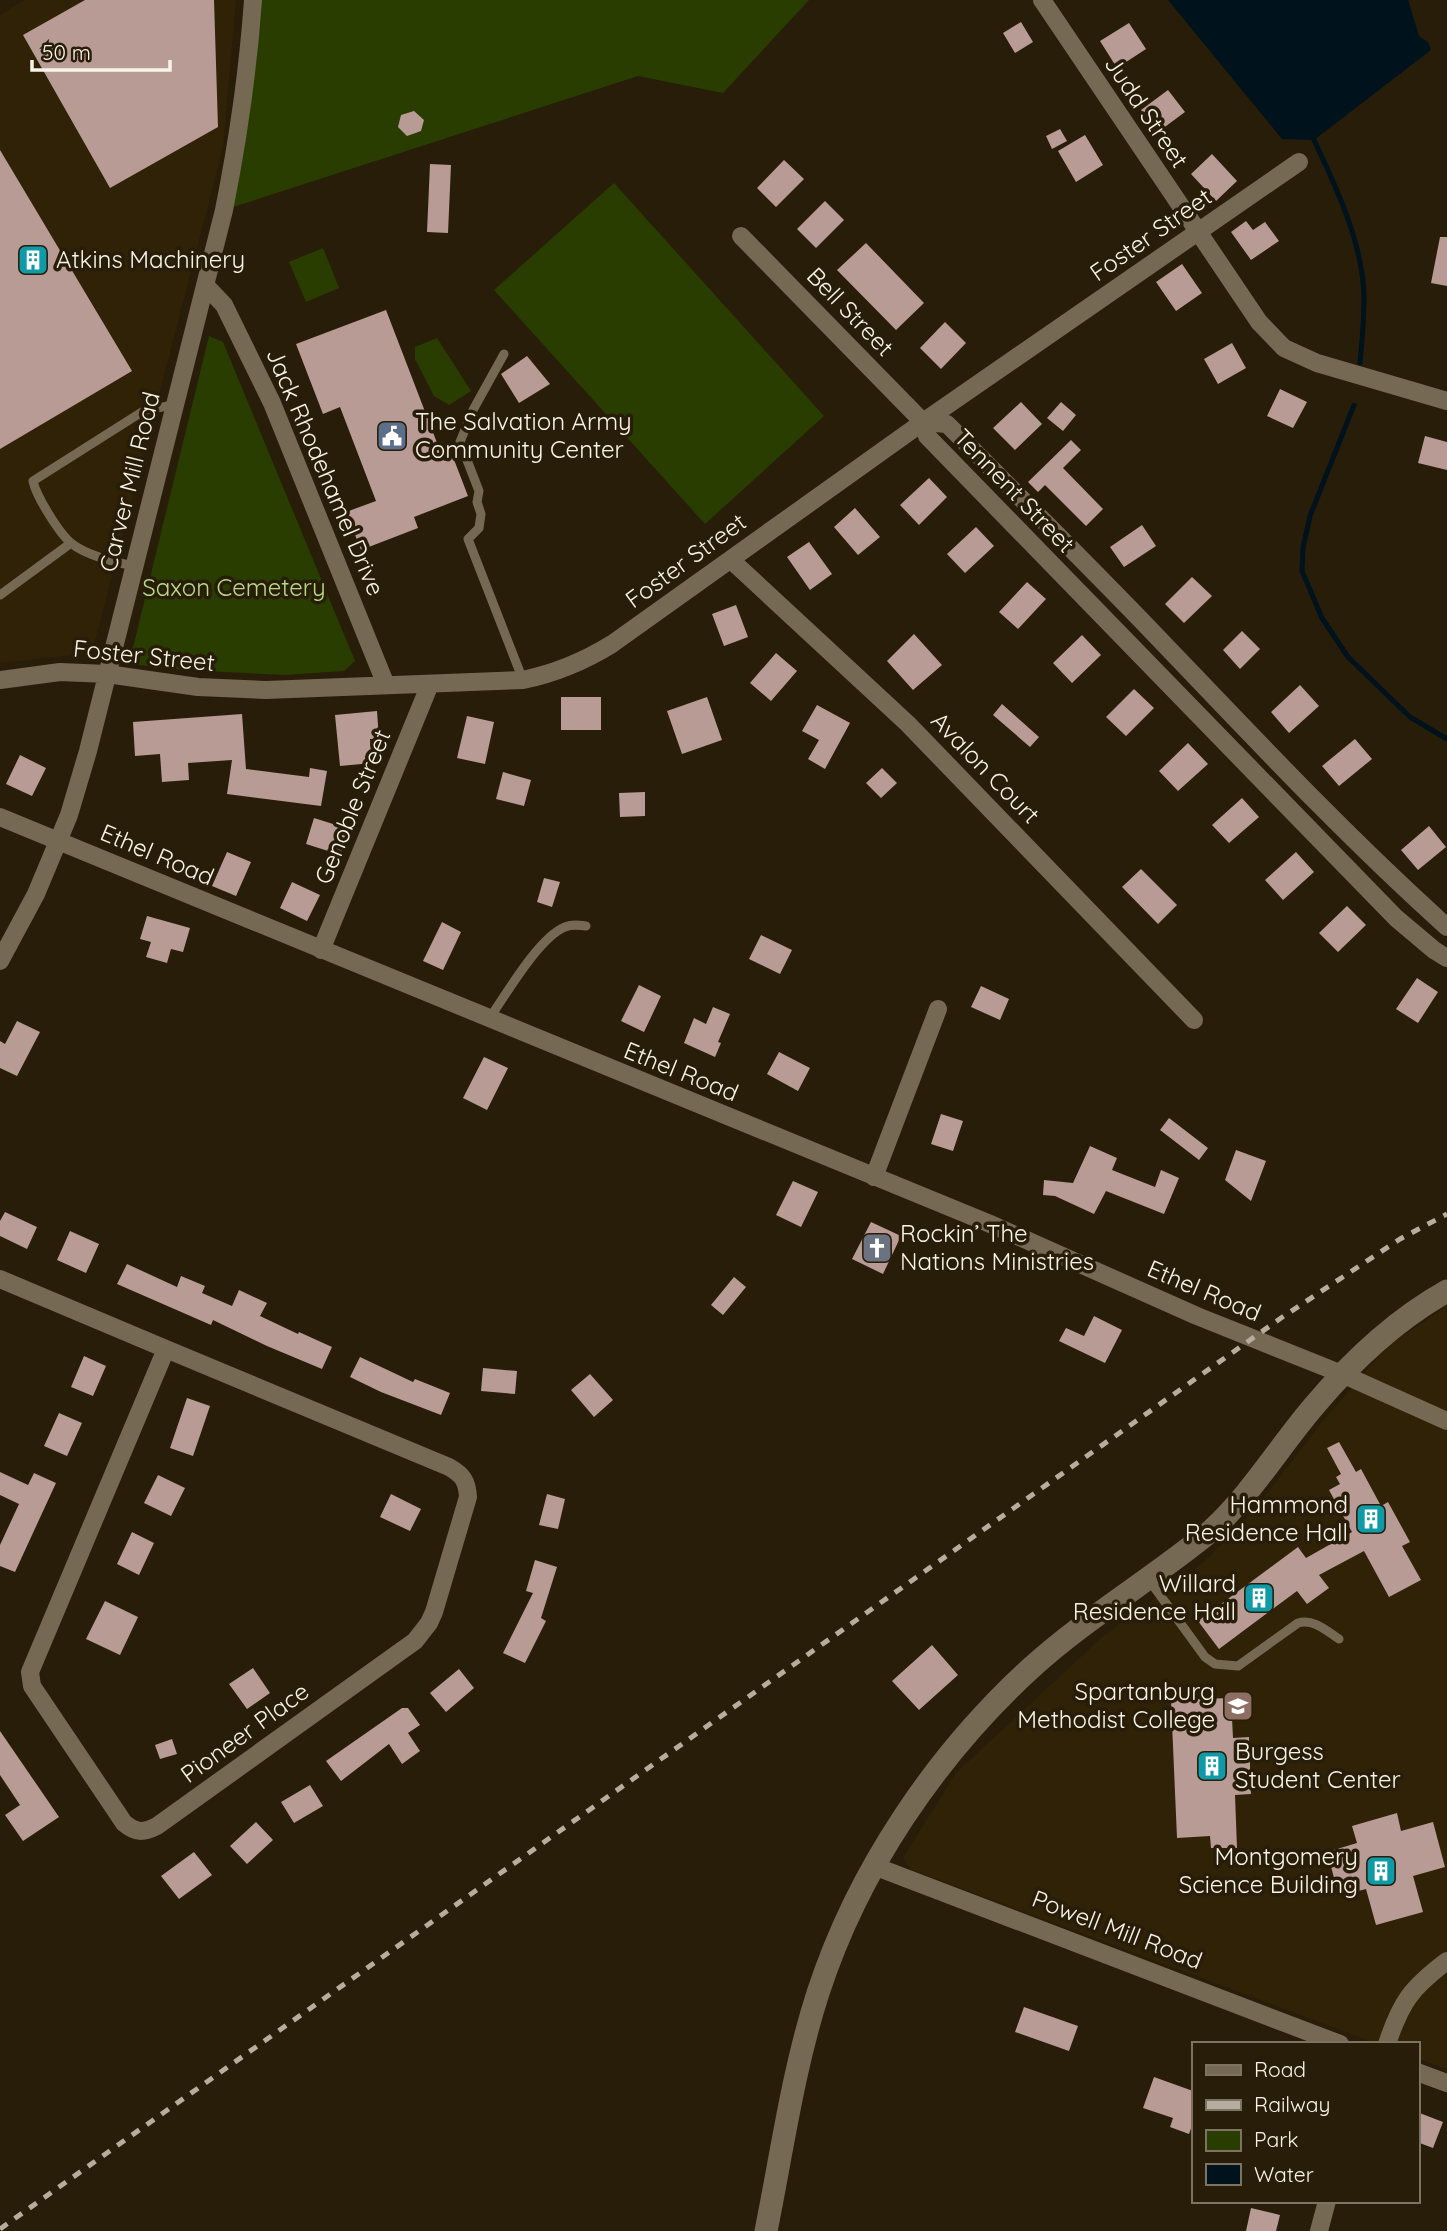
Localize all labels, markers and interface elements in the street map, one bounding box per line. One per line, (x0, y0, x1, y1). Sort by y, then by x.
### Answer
scale bar (32, 28, 170, 72)
text: 50 m (42, 39, 91, 65)
street label: Judd Street (1098, 50, 1195, 173)
street label: Foster Street (1084, 181, 1217, 287)
building icon: Atkins Machinery (16, 243, 50, 277)
place label: Atkins Machinery (56, 244, 245, 274)
street label: Bell Street (801, 260, 901, 362)
street label: Jack Rhodehamel Drive (260, 343, 392, 600)
street label: Carver Mill Road (92, 389, 166, 575)
place label: The Salvation Army Community Center (415, 406, 632, 464)
public building icon: The Salvation Army Community Center (375, 419, 409, 453)
street label: Tennent Street (948, 422, 1081, 559)
street label: Foster Street (619, 506, 752, 614)
park label: Saxon Cemetery (142, 572, 326, 602)
street label: Foster Street (72, 633, 216, 677)
street label: Avalon Court (925, 705, 1046, 829)
street label: Genoble Street (307, 725, 397, 888)
street label: Ethel Road (96, 817, 219, 891)
street label: Ethel Road (620, 1035, 743, 1108)
place label: Rockin’ The Nations Ministries (900, 1218, 1094, 1276)
church icon: Rockin’ The Nations Ministries (860, 1231, 894, 1265)
street label: Ethel Road (1143, 1253, 1266, 1327)
place label: Hammond Residence Hall (1185, 1489, 1348, 1547)
building icon: Hammond Residence Hall (1354, 1502, 1388, 1536)
place label: Willard Residence Hall (1073, 1568, 1236, 1626)
building icon: Willard Residence Hall (1242, 1581, 1276, 1615)
street label: Pioneer Place (174, 1676, 314, 1789)
place label: Spartanburg Methodist College (1017, 1676, 1215, 1734)
school or university icon: Spartanburg Methodist College (1221, 1689, 1255, 1723)
place label: Burgess Student Center (1235, 1736, 1401, 1794)
building icon: Burgess Student Center (1195, 1749, 1229, 1783)
place label: Montgomery Science Building (1179, 1841, 1358, 1899)
building icon: Montgomery Science Building (1364, 1854, 1398, 1888)
street label: Powell Mill Road (1028, 1883, 1207, 1975)
legend (1192, 2042, 1419, 2203)
text: Road (1254, 2056, 1306, 2082)
text: Railway (1254, 2091, 1330, 2117)
text: Park (1254, 2126, 1298, 2152)
text: Water (1254, 2161, 1314, 2187)

